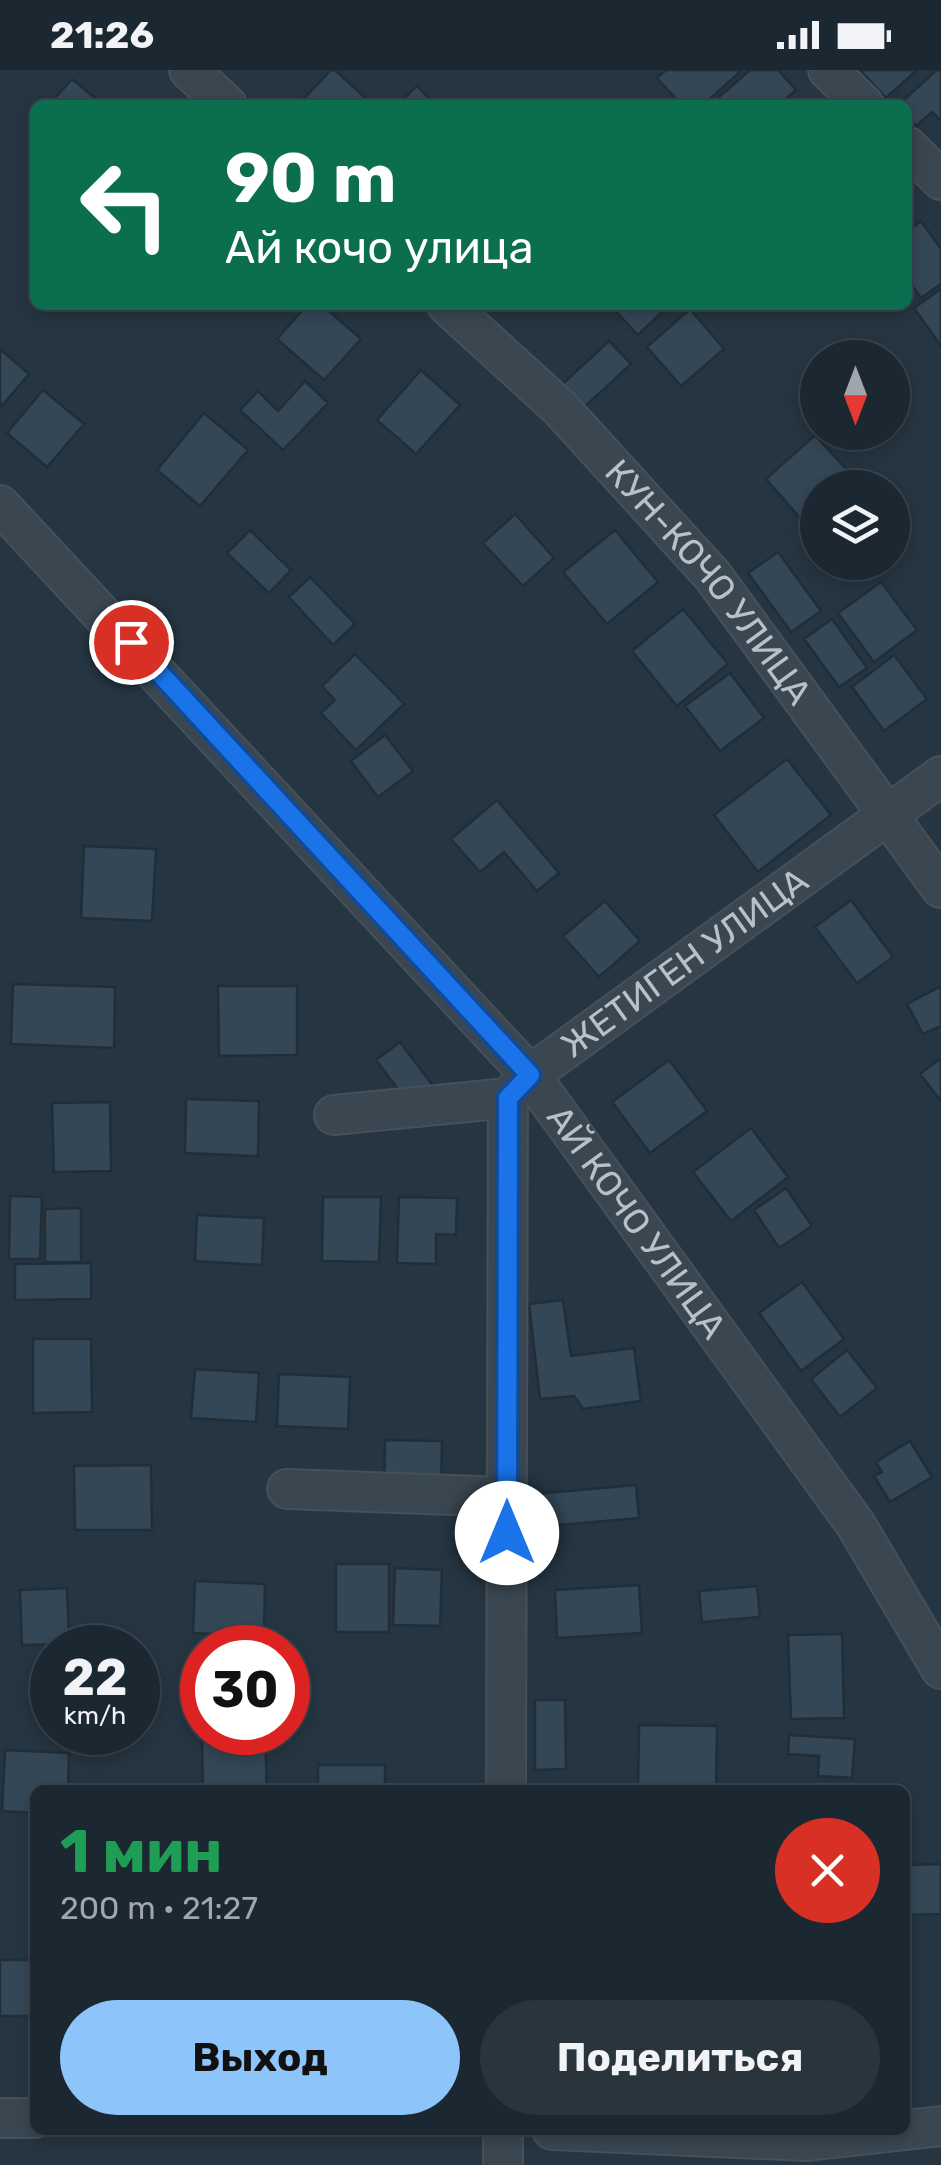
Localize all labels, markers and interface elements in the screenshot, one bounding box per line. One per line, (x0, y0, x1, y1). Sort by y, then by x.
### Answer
text: 21:26 (50, 12, 154, 58)
text: 90 m (225, 137, 397, 220)
icon: left (60, 140, 190, 270)
text: Ай кочо улица (225, 221, 533, 274)
north arrow (800, 340, 910, 450)
map controls (800, 340, 910, 580)
street label: КУН-КОЧО УЛИЦА (596, 451, 821, 713)
button: layers (800, 470, 910, 580)
pin (89, 600, 174, 685)
icon: arrive (104, 615, 159, 670)
street label: ЖЕТИГЕН УЛИЦА (553, 859, 816, 1066)
street label: АЙ КОЧО УЛИЦА (538, 1097, 735, 1347)
position arrow (455, 1481, 559, 1585)
speed limit sign: 30 (180, 1625, 310, 1755)
text: 22 (63, 1648, 128, 1708)
text: km/h (64, 1701, 126, 1730)
text: 1 мин (60, 1816, 223, 1887)
button: close (775, 1818, 880, 1923)
text: 200 m · 21:27 (60, 1889, 258, 1927)
button: Выход (60, 2000, 460, 2115)
button: Поделиться (480, 2000, 880, 2115)

